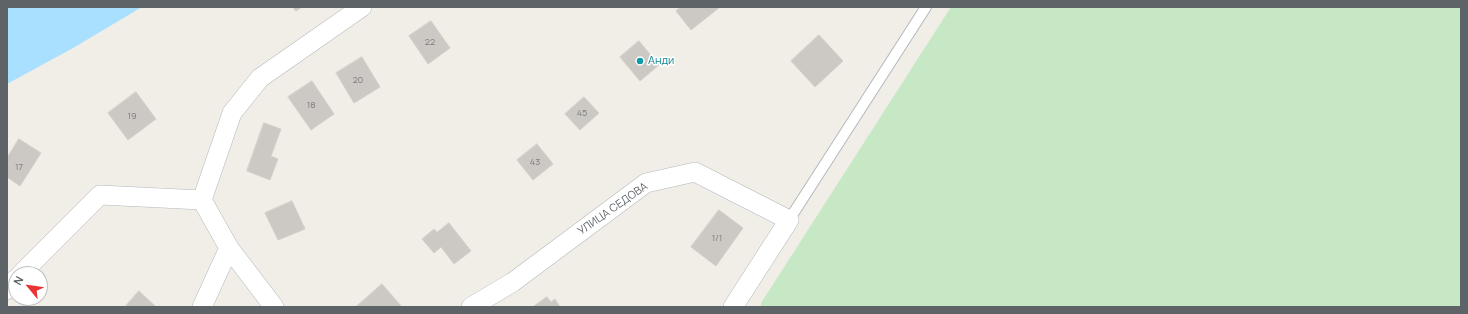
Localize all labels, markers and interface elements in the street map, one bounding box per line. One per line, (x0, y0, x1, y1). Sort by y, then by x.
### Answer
house number: 22 (425, 37, 435, 47)
place label: Анди (648, 54, 674, 68)
marker: Анди (635, 56, 645, 66)
house number: 20 (353, 75, 363, 85)
house number: 18 (307, 100, 315, 110)
house number: 45 (577, 108, 587, 118)
house number: 19 (127, 111, 137, 121)
house number: 43 (530, 157, 540, 167)
house number: 17 (15, 162, 23, 172)
street label: УЛИЦА СЕДОВА (576, 180, 650, 238)
house number: 1/1 (712, 233, 722, 243)
north arrow (8, 266, 48, 306)
text: N (9, 273, 26, 288)

